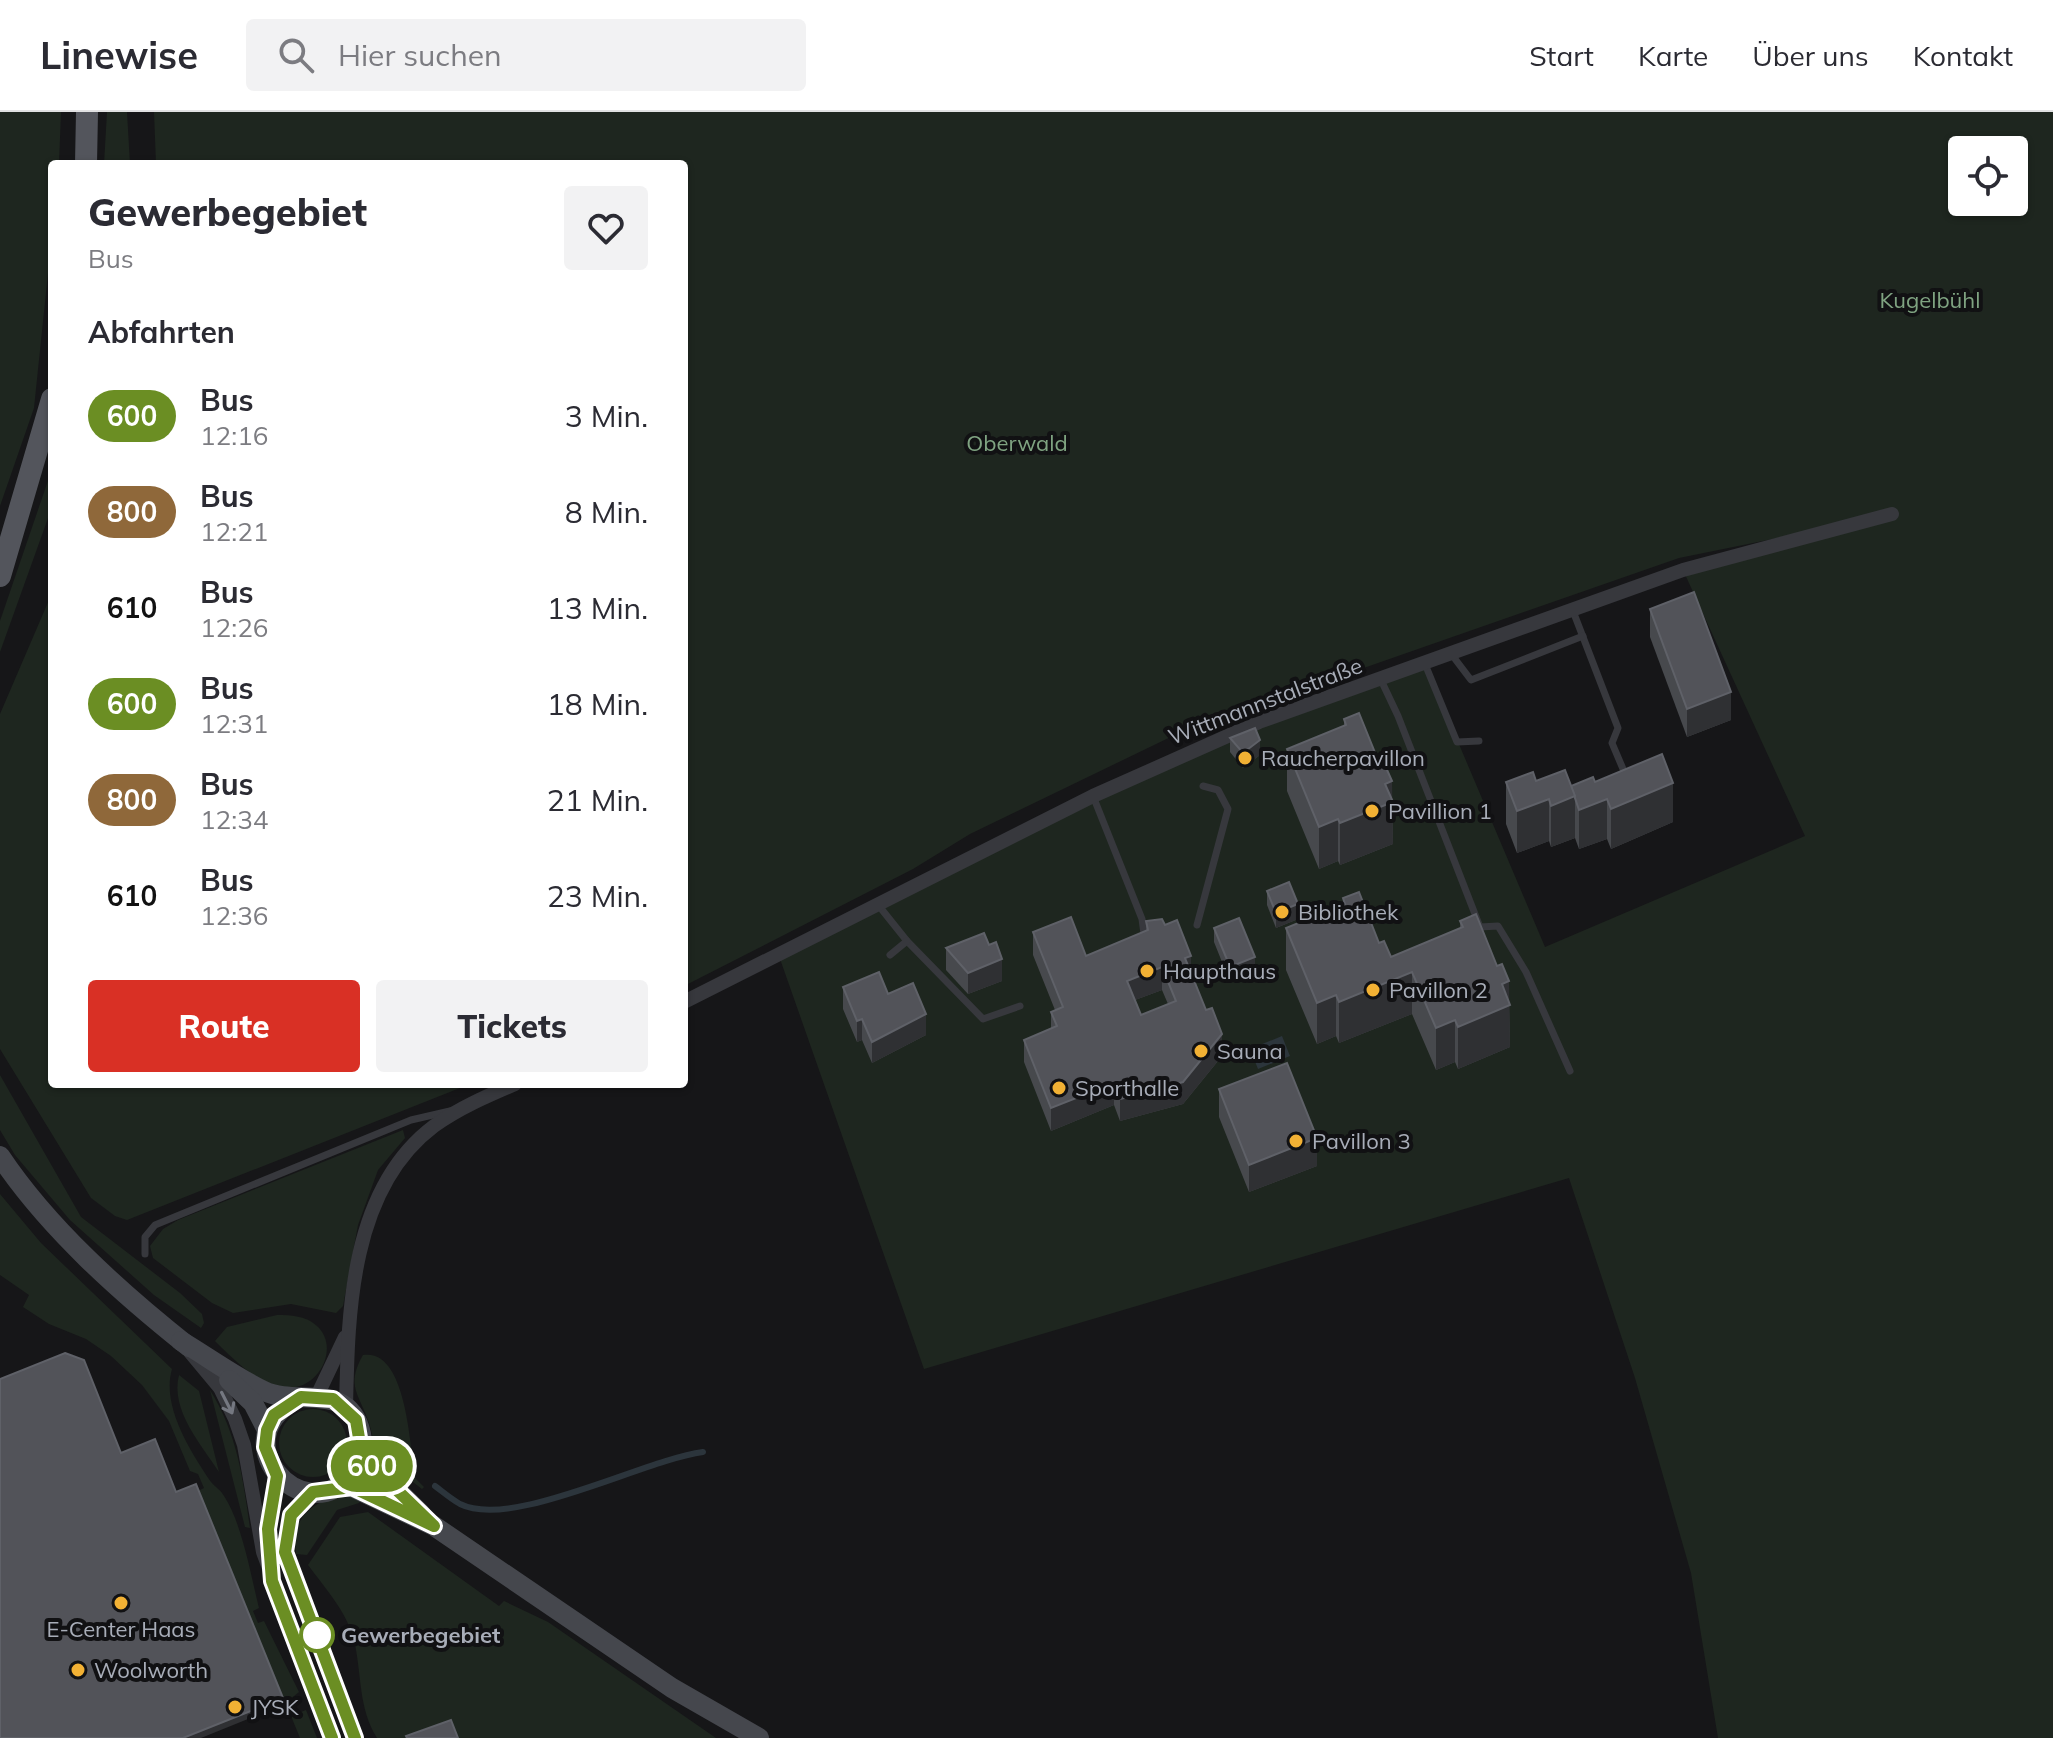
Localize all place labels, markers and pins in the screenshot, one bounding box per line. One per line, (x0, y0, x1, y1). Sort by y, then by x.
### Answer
place label: Raucherpavillon (1261, 744, 1425, 772)
marker: Raucherpavillon (1236, 749, 1254, 767)
place label: Pavillion 1 (1388, 797, 1492, 825)
marker: Pavillion 1 (1363, 802, 1381, 820)
place label: Bibliothek (1298, 898, 1399, 926)
marker: Bibliothek (1273, 903, 1291, 921)
place label: Haupthaus (1163, 957, 1276, 985)
marker: Haupthaus (1138, 962, 1156, 980)
place label: Pavillon 2 (1389, 976, 1488, 1004)
marker: Pavillon 2 (1364, 981, 1382, 999)
place label: Sauna (1217, 1037, 1283, 1065)
marker: Sauna (1192, 1042, 1210, 1060)
place label: Sporthalle (1075, 1074, 1179, 1102)
marker: Sporthalle (1050, 1079, 1068, 1097)
place label: Pavillon 3 (1312, 1127, 1411, 1155)
marker: Pavillon 3 (1287, 1132, 1305, 1150)
marker: E-Center Haas (112, 1594, 130, 1612)
place label: E-Center Haas (47, 1615, 195, 1643)
marker: Gewerbegebiet (300, 1618, 334, 1652)
place label: Gewerbegebiet (341, 1621, 500, 1649)
place label: Woolworth (94, 1656, 208, 1684)
marker: Woolworth (69, 1661, 87, 1679)
place label: JYSK (251, 1693, 300, 1721)
marker: JYSK (226, 1698, 244, 1716)

